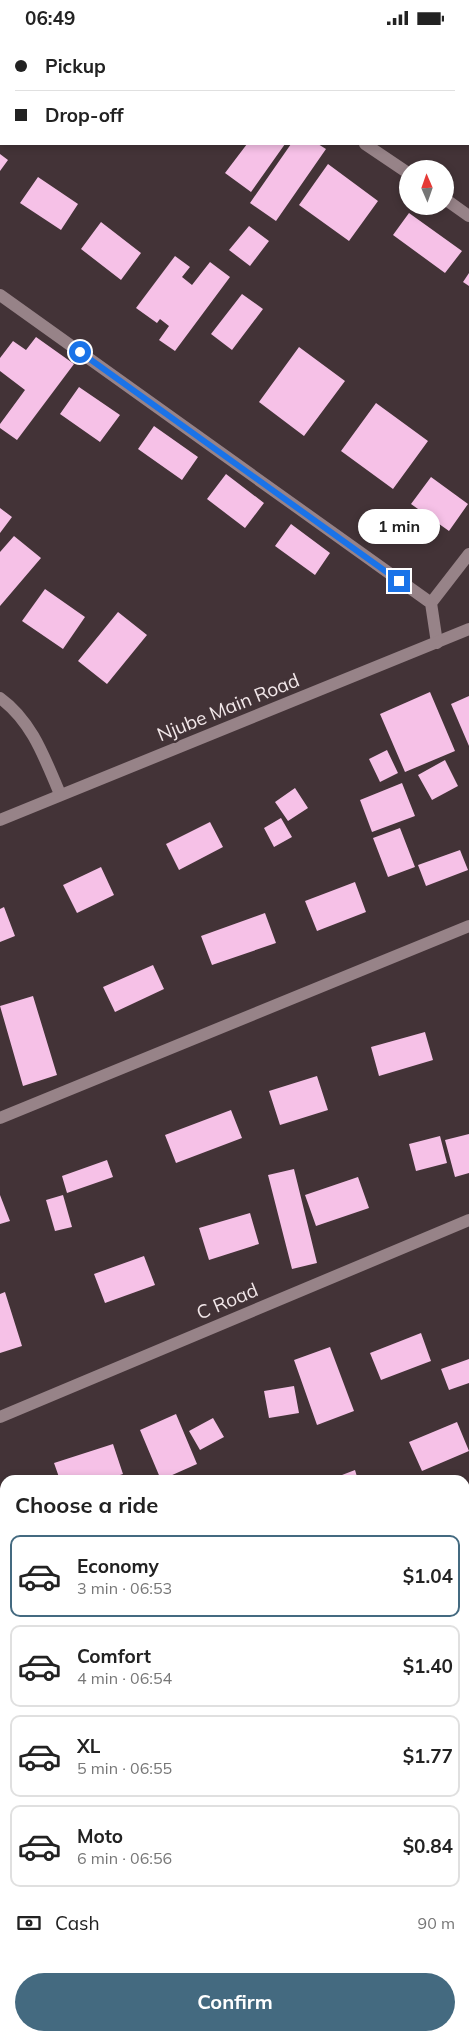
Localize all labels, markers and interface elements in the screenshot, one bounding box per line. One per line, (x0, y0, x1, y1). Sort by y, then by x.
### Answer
text: 06:49 (25, 6, 75, 30)
text: Pickup (45, 54, 106, 78)
text: Drop-off (45, 103, 123, 127)
north arrow (399, 160, 454, 215)
map controls (399, 160, 454, 215)
route start (69, 341, 91, 363)
callout: 1 min (358, 509, 440, 543)
text: 1 min (378, 516, 420, 536)
route end (388, 570, 410, 592)
street label: Njube Main Road (153, 668, 303, 746)
street label: C Road (193, 1277, 261, 1325)
text: Choose a ride (15, 1491, 158, 1519)
icon: car (17, 1554, 62, 1599)
text: Economy (77, 1554, 159, 1578)
text: $1.04 (403, 1564, 453, 1588)
text: 3 min · 06:53 (77, 1578, 172, 1598)
icon: car (17, 1644, 62, 1689)
text: Comfort (77, 1644, 151, 1668)
text: $1.40 (403, 1654, 453, 1678)
text: 4 min · 06:54 (77, 1668, 172, 1688)
icon: car (17, 1734, 62, 1779)
text: XL (77, 1734, 100, 1758)
text: $1.77 (403, 1744, 453, 1768)
text: 5 min · 06:55 (77, 1758, 172, 1778)
icon: car (17, 1824, 62, 1869)
text: Moto (77, 1824, 123, 1848)
text: $0.84 (403, 1834, 453, 1858)
text: 6 min · 06:56 (77, 1848, 172, 1868)
icon: cash (15, 1909, 43, 1937)
text: Cash (55, 1911, 100, 1935)
text: 90 m (418, 1913, 455, 1933)
button: Confirm (15, 1973, 455, 2031)

